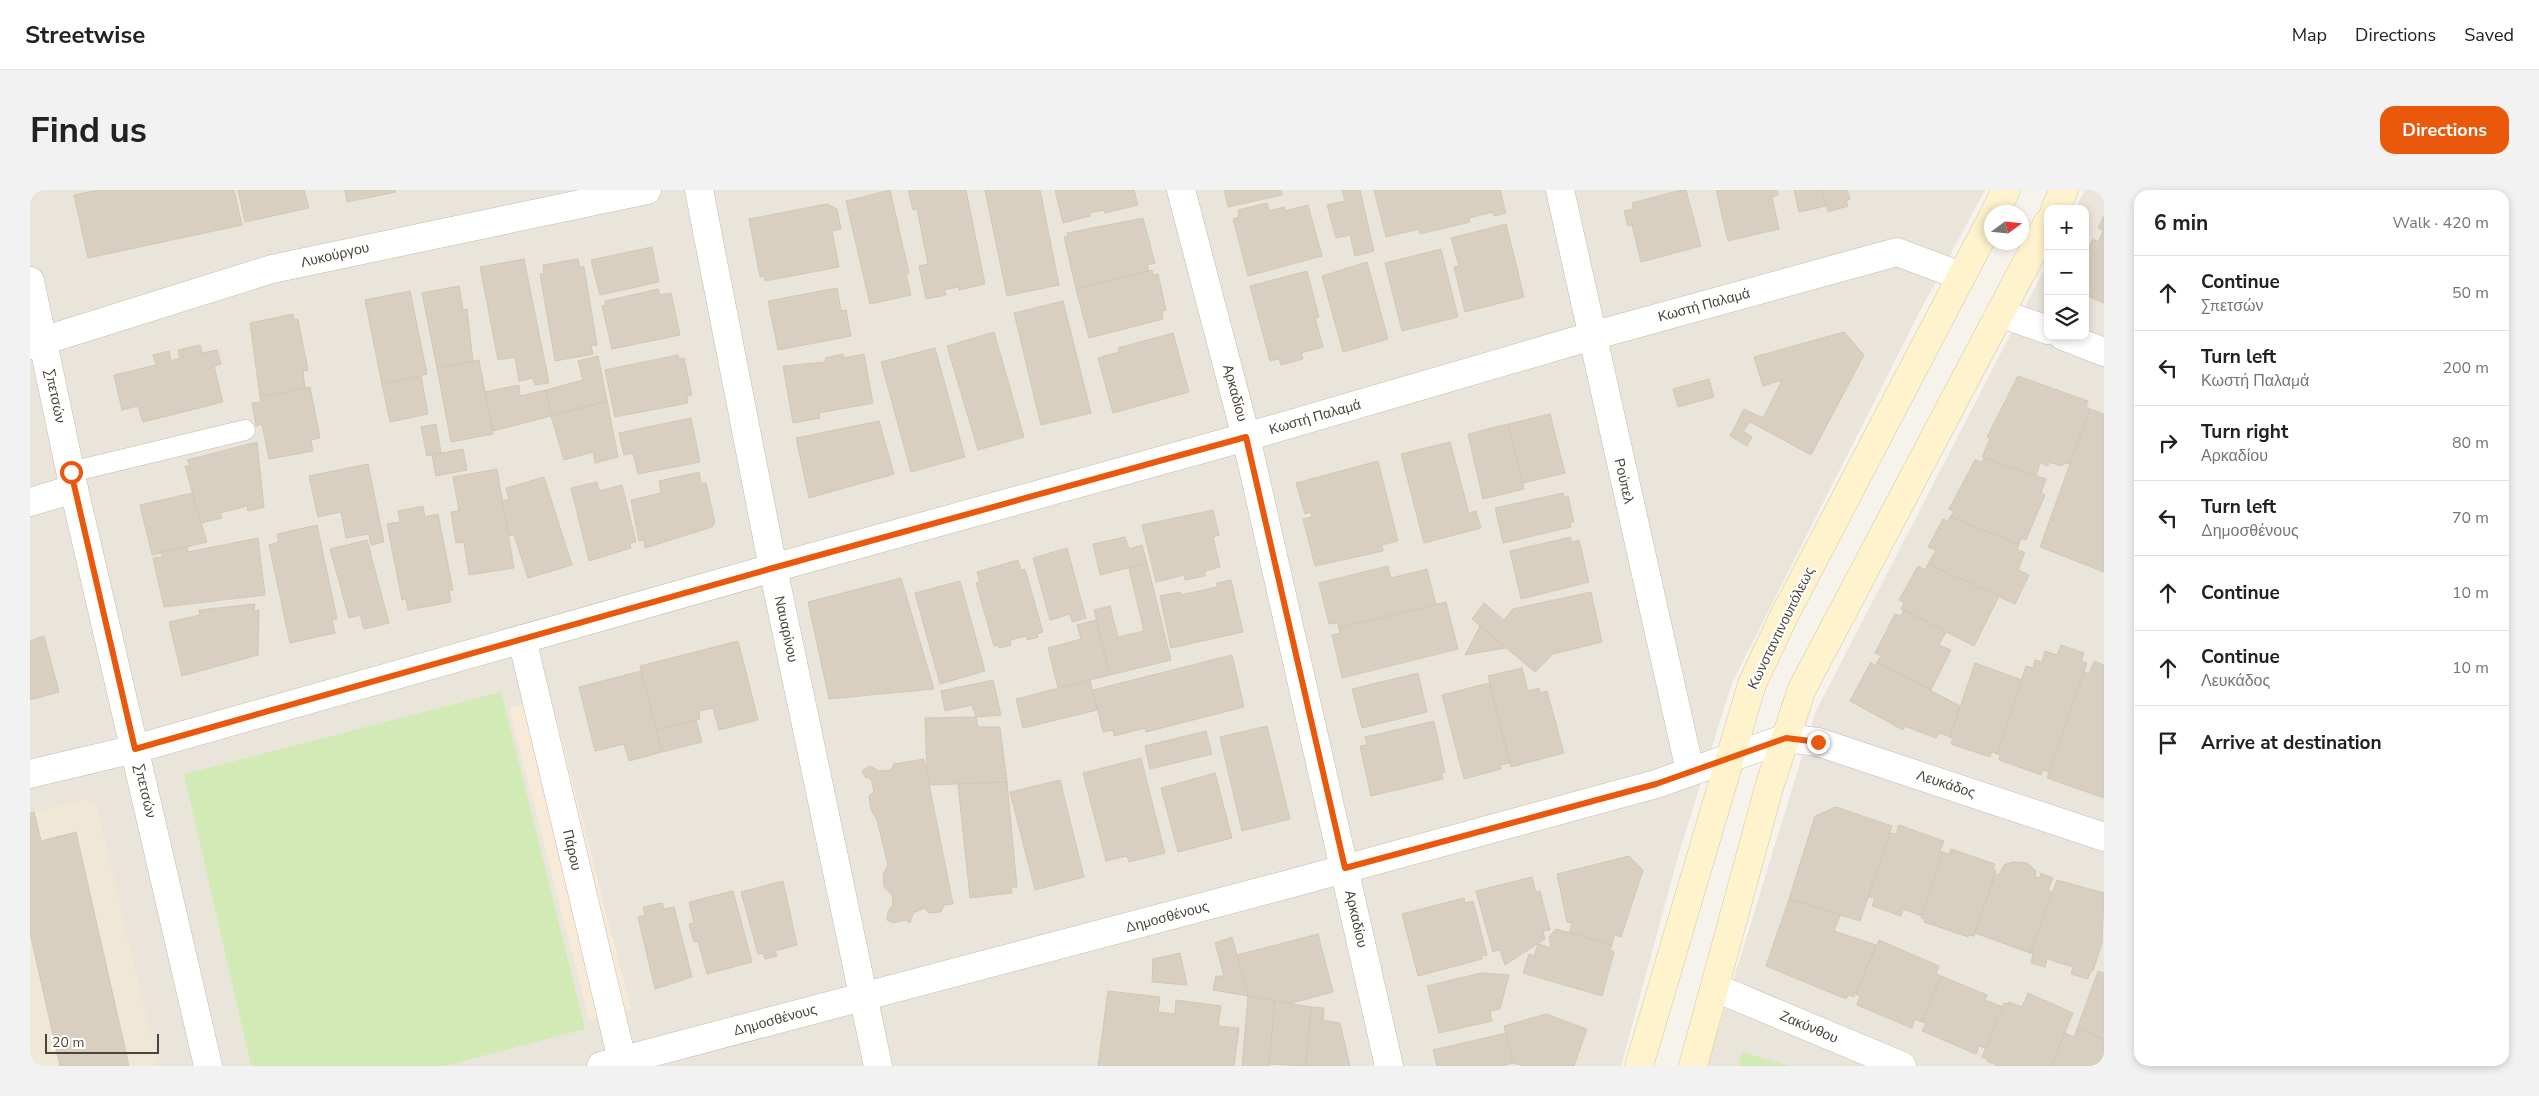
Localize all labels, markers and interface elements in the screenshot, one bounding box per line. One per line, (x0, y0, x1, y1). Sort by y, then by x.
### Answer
text: Streetwise (25, 19, 145, 51)
text: Map (2292, 23, 2327, 47)
text: Directions (2355, 23, 2436, 47)
text: Saved (2464, 23, 2514, 47)
button: Directions (2380, 106, 2509, 154)
text: Find us (30, 107, 147, 154)
north arrow (1984, 205, 2029, 250)
map controls (2044, 205, 2089, 340)
button: + (2044, 205, 2089, 250)
text: 6 min (2154, 209, 2208, 237)
text: Walk · 420 m (2393, 212, 2489, 234)
street label: Λυκούργου (299, 238, 371, 272)
button: − (2044, 250, 2089, 295)
text: Continue (2201, 269, 2280, 295)
icon: ahead (2154, 279, 2182, 307)
text: 50 m (2452, 282, 2489, 304)
street label: Κωστή Παλαμά (1656, 284, 1752, 326)
button: layers (2044, 295, 2089, 340)
text: Σπετσών (2201, 295, 2264, 317)
text: Turn left (2201, 344, 2276, 370)
icon: left (2154, 354, 2182, 382)
text: 200 m (2442, 357, 2489, 379)
street label: Αρκαδίου (1218, 362, 1252, 424)
street label: Σπετσών (40, 367, 70, 425)
text: Κωστή Παλαμά (2201, 370, 2309, 392)
street label: Κωστή Παλαμά (1267, 395, 1363, 439)
text: Turn right (2201, 419, 2288, 445)
icon: right (2154, 429, 2182, 457)
text: 80 m (2452, 432, 2489, 454)
text: Αρκαδίου (2201, 445, 2268, 467)
street label: Ρούπελ (1610, 456, 1638, 506)
route start (60, 461, 83, 484)
text: Turn left (2201, 494, 2276, 520)
icon: left (2154, 504, 2182, 532)
text: 70 m (2452, 507, 2489, 529)
text: Δημοσθένους (2201, 520, 2299, 542)
street label: Κωνσταντινουπόλεως (1743, 563, 1819, 692)
icon: ahead (2154, 579, 2182, 607)
text: Continue (2201, 580, 2280, 606)
text: 10 m (2452, 582, 2489, 604)
street label: Ναυαρίνου (770, 594, 802, 664)
text: Continue (2201, 644, 2280, 670)
icon: ahead (2154, 654, 2182, 682)
text: 10 m (2452, 657, 2489, 679)
text: Λευκάδος (2201, 670, 2270, 692)
icon: arrive (2154, 729, 2182, 757)
text: Arrive at destination (2201, 730, 2382, 756)
route end (1807, 731, 1830, 754)
street label: Σπετσών (130, 762, 160, 820)
street label: Λευκάδος (1914, 766, 1978, 802)
street label: Πάρου (558, 828, 586, 872)
street label: Αρκαδίου (1340, 888, 1372, 950)
street label: Δημοσθένους (1123, 897, 1211, 937)
street label: Δημοσθένους (731, 1000, 819, 1040)
street label: Ζακύνθου (1777, 1006, 1841, 1048)
scale bar (45, 1031, 159, 1054)
text: 20 m (52, 1033, 84, 1052)

